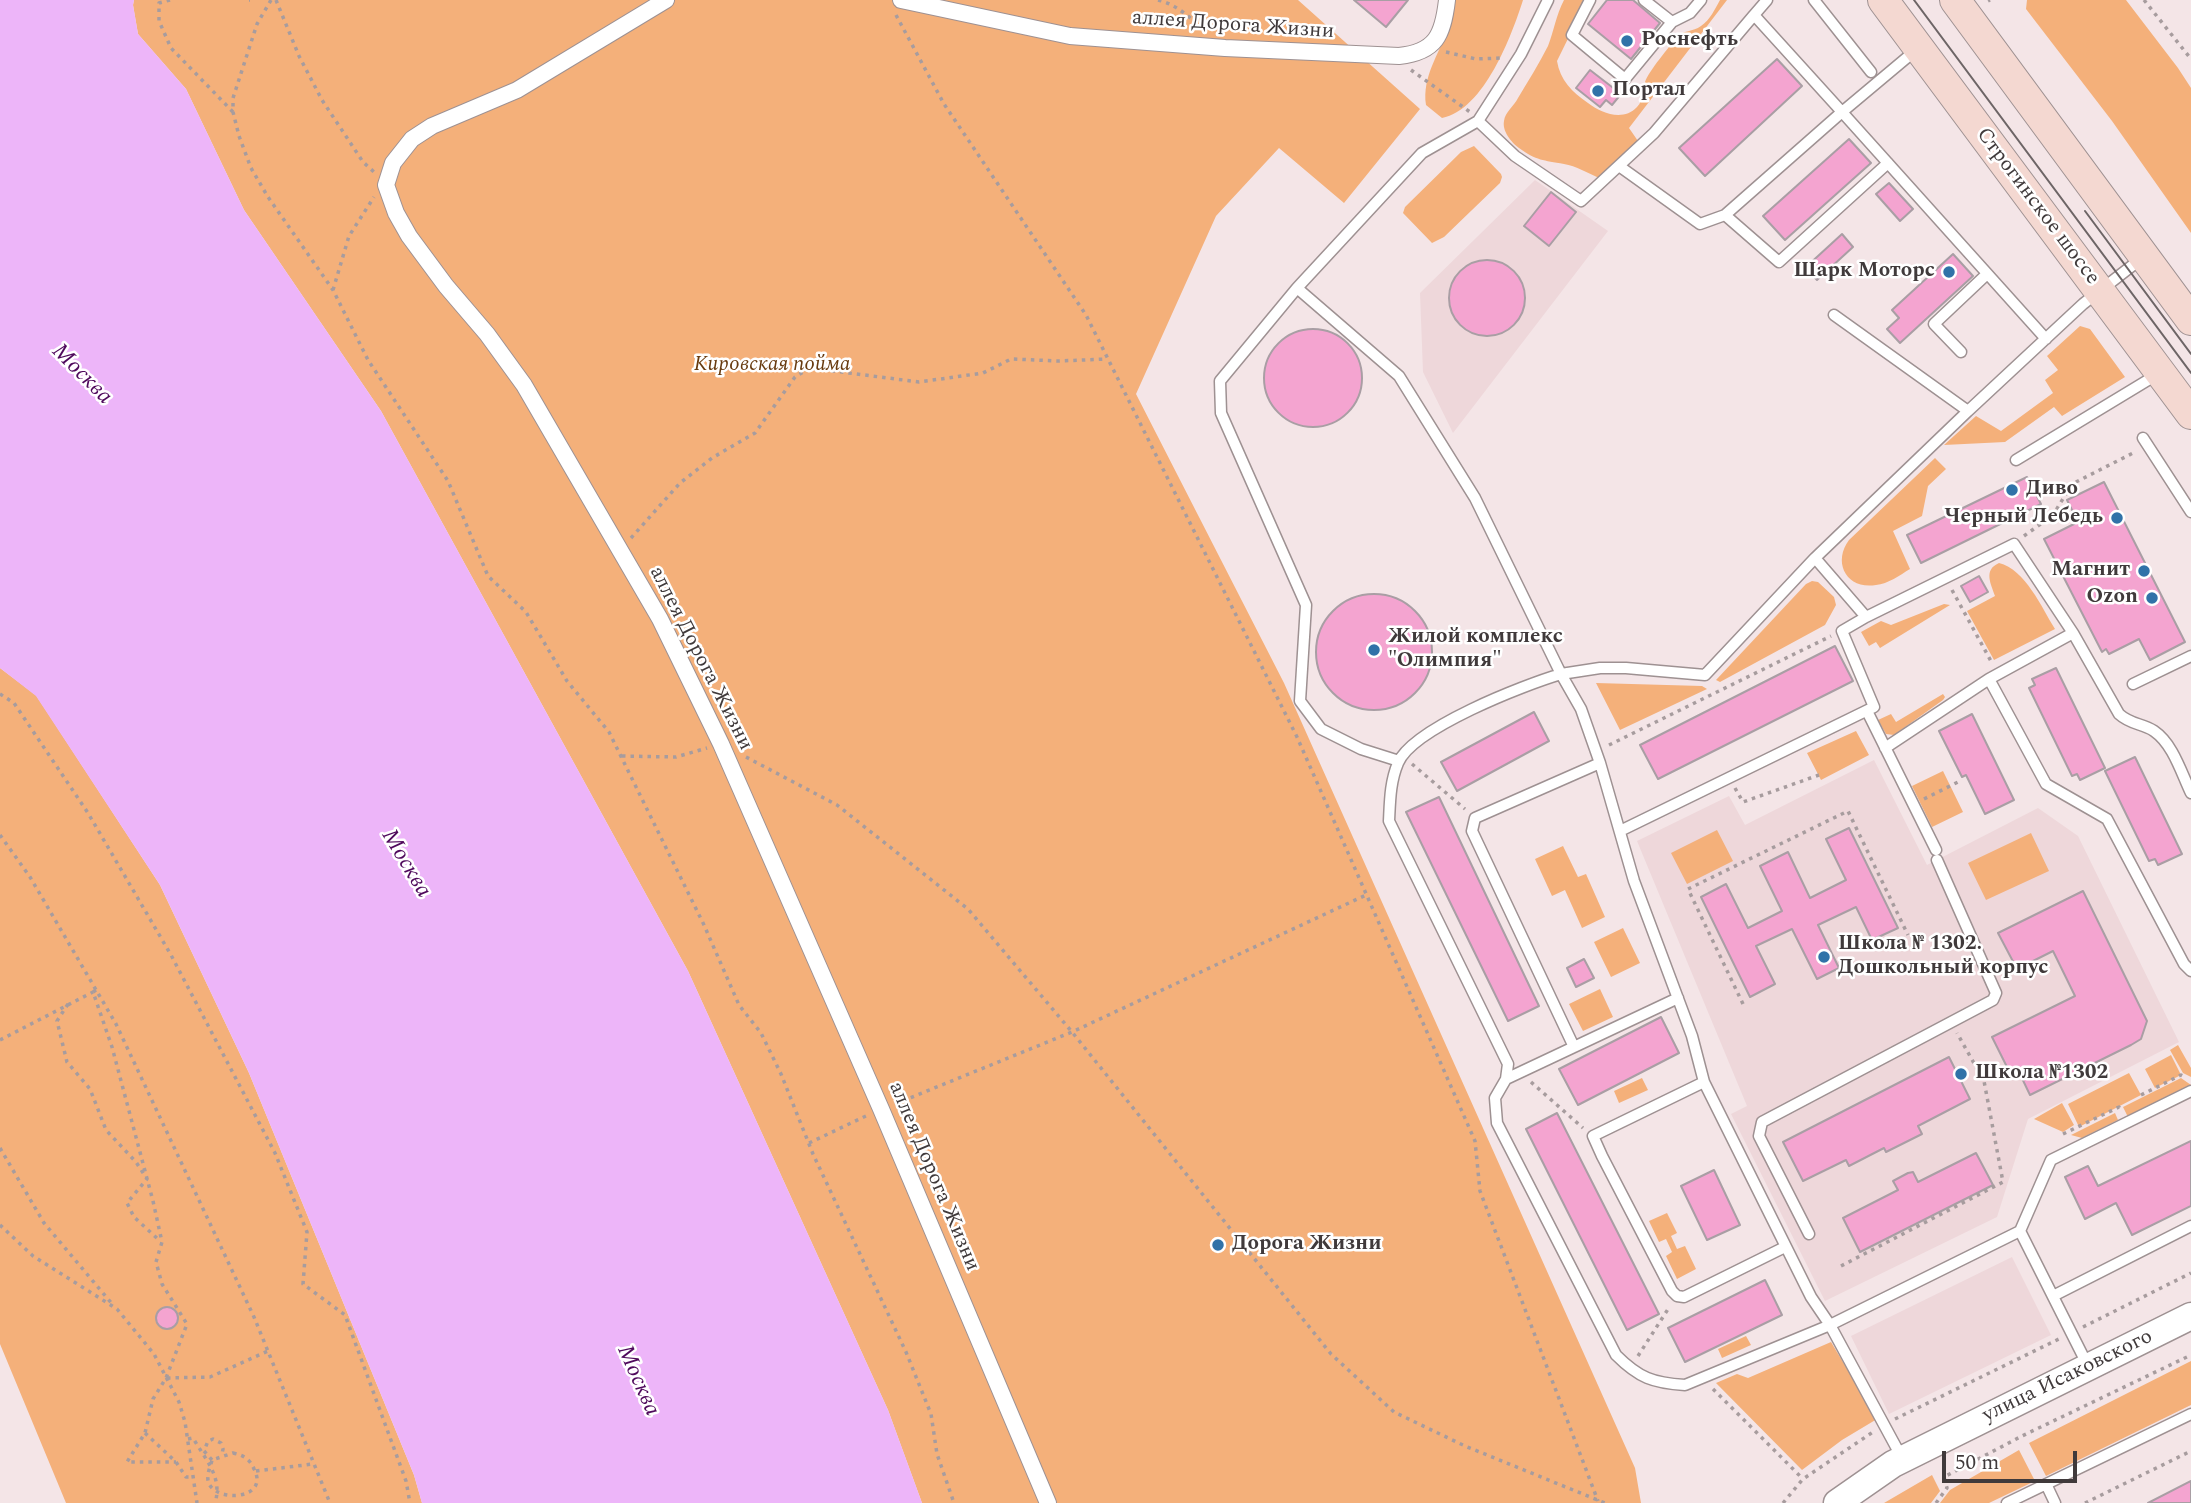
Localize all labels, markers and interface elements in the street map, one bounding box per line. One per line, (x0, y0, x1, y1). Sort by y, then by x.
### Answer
street label: аллея Дорога Жизни (1131, 6, 1335, 46)
place label: Роснефть (1641, 28, 1738, 54)
marker: Роснефть (1619, 33, 1635, 49)
place label: Портал (1612, 78, 1686, 104)
marker: Портал (1590, 83, 1606, 99)
street label: Строгинское шоссе (1970, 124, 2104, 290)
place label: Шарк Моторс (1794, 259, 1935, 285)
marker: Шарк Моторс (1941, 264, 1957, 280)
water label: Москва (45, 339, 117, 411)
park label: Кировская пойма (694, 353, 850, 379)
place label: Диво (2026, 477, 2078, 503)
marker: Диво (2004, 482, 2020, 498)
place label: Черный Лебедь (1944, 505, 2103, 531)
marker: Черный Лебедь (2109, 510, 2125, 526)
place label: Магнит (2051, 558, 2130, 584)
street label: аллея Дорога Жизни (643, 563, 757, 755)
marker: Магнит (2136, 563, 2152, 579)
place label: Ozon (2087, 585, 2138, 611)
marker: Ozon (2144, 590, 2160, 606)
place label: Жилой комплекс "Олимпия" (1388, 625, 1563, 675)
marker: Жилой комплекс "Олимпия" (1366, 642, 1382, 658)
water label: Москва (374, 825, 436, 903)
place label: Школа № 1302. Дошкольный корпус (1838, 932, 2048, 982)
marker: Школа № 1302. Дошкольный корпус (1816, 949, 1832, 965)
place label: Школа №1302 (1975, 1061, 2108, 1087)
marker: Школа №1302 (1953, 1066, 1969, 1082)
street label: аллея Дорога Жизни (882, 1079, 984, 1275)
place label: Дорога Жизни (1232, 1232, 1382, 1258)
marker: Дорога Жизни (1210, 1237, 1226, 1253)
street label: улица Исаковского (1979, 1325, 2157, 1429)
water label: Москва (609, 1341, 665, 1421)
scale bar (1946, 1436, 2081, 1480)
text: 50 m (1955, 1447, 1999, 1479)

